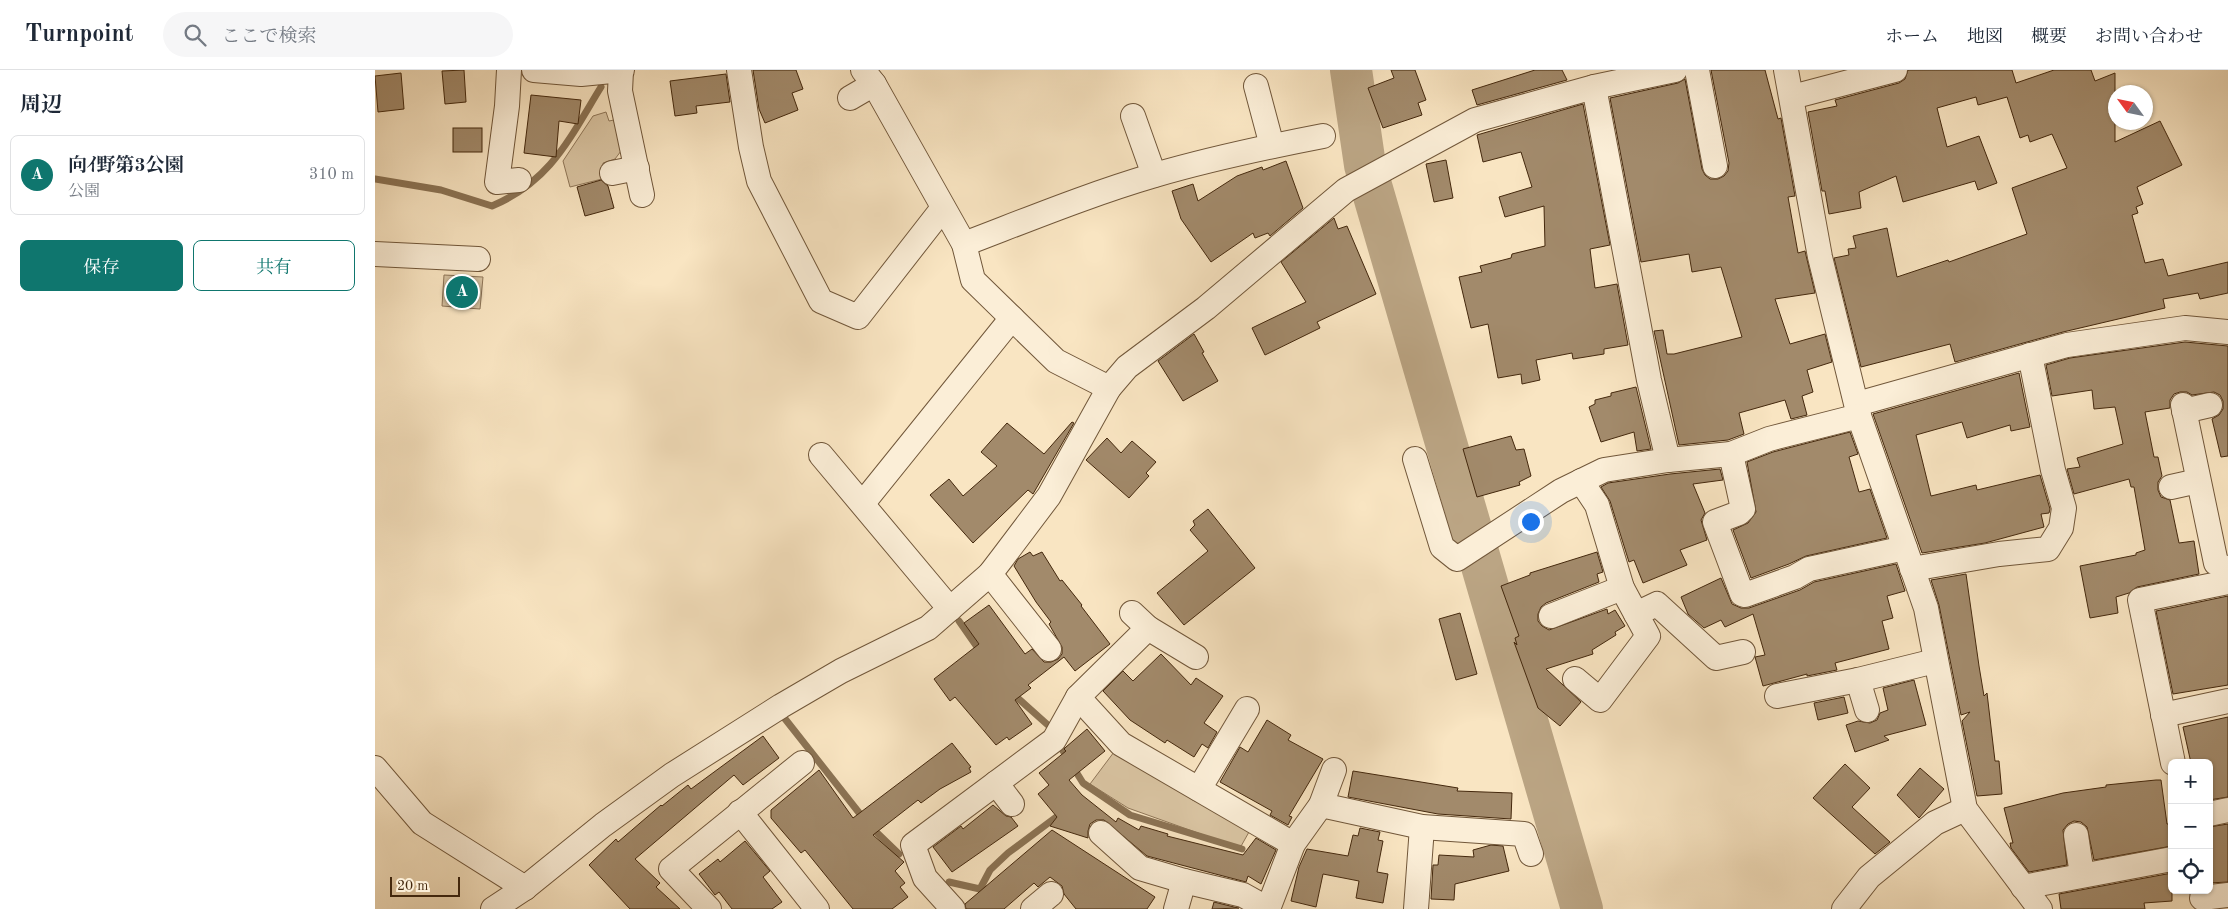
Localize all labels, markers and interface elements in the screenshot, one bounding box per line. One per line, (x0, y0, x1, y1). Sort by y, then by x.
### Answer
search box (163, 12, 513, 57)
icon: search (181, 21, 209, 49)
text: Turnpoint (25, 23, 133, 47)
text: ここで検索 (221, 28, 317, 47)
text: ホーム (1885, 28, 1939, 46)
text: 地図 (1967, 28, 2003, 46)
text: 概要 (2031, 28, 2067, 46)
text: お問い合わせ (2095, 28, 2203, 46)
north arrow (2108, 85, 2153, 130)
text: 周辺 (20, 95, 62, 116)
text: 向ｲ野第3公園 (68, 157, 184, 176)
text: A (31, 167, 43, 183)
text: 310 m (309, 167, 354, 183)
text: 公園 (68, 184, 100, 200)
button: 保存 (20, 240, 183, 291)
button: 共有 (193, 240, 355, 291)
pin: A (446, 273, 478, 311)
your location (1518, 509, 1544, 535)
map controls (2168, 759, 2213, 894)
button: + (2168, 759, 2213, 804)
button: − (2168, 804, 2213, 849)
button: locate (2168, 849, 2213, 894)
scale bar (390, 874, 460, 897)
text: 20 m (397, 879, 428, 893)

